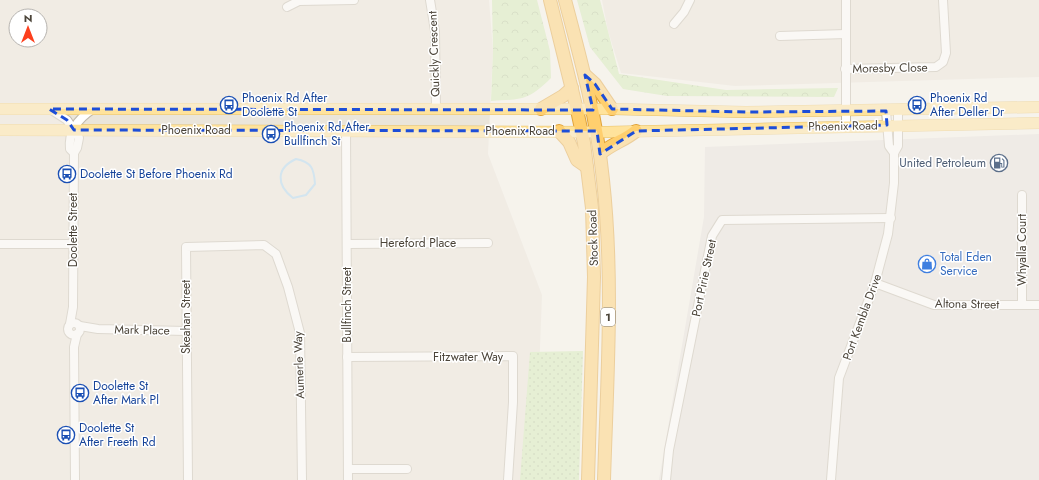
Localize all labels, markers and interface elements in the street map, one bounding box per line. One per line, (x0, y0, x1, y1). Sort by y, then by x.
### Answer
north arrow (8, 8, 48, 48)
text: N (24, 10, 32, 26)
street label: Quickly Crescent (424, 11, 444, 97)
street label: Moresby Close (852, 58, 928, 78)
place label: Phoenix Rd After Doolette St (242, 89, 328, 121)
place label: Phoenix Rd After Deller Dr (930, 89, 1005, 121)
bus stop icon: Phoenix Rd After Doolette St (219, 95, 239, 115)
bus stop icon: Phoenix Rd After Deller Dr (907, 95, 927, 115)
street label: Phoenix Road (808, 116, 878, 136)
place label: Phoenix Rd After Bullfinch St (284, 118, 370, 150)
street label: Phoenix Road (161, 121, 231, 139)
street label: Phoenix Road (485, 122, 555, 140)
bus stop icon: Phoenix Rd After Bullfinch St (261, 124, 281, 144)
fuel station icon: United Petroleum (989, 153, 1009, 173)
place label: United Petroleum (899, 154, 986, 172)
bus stop icon: Doolette St Before Phoenix Rd (57, 164, 77, 184)
place label: Doolette St Before Phoenix Rd (80, 165, 233, 183)
street label: Doolette Street (64, 193, 82, 267)
street label: Stock Road (583, 209, 603, 267)
street label: Whyalla Court (1013, 214, 1031, 286)
street label: Hereford Place (380, 234, 456, 252)
street label: Port Pirie Street (687, 238, 721, 318)
place label: Total Eden Service (940, 248, 992, 280)
shop icon: Total Eden Service (917, 254, 937, 274)
street label: Bullfinch Street (338, 267, 356, 343)
street label: Port Kembla Drive (838, 271, 886, 363)
street label: Skeahan Street (177, 280, 195, 354)
street label: Altona Street (935, 294, 999, 314)
road number: 1 (601, 308, 615, 326)
street label: Mark Place (114, 321, 170, 339)
street label: Aumerle Way (289, 330, 309, 399)
street label: Fitzwater Way (433, 348, 504, 366)
place label: Doolette St After Mark Pl (93, 377, 159, 409)
bus stop icon: Doolette St After Mark Pl (70, 383, 90, 403)
place label: Doolette St After Freeth Rd (79, 419, 156, 451)
bus stop icon: Doolette St After Freeth Rd (56, 425, 76, 445)

